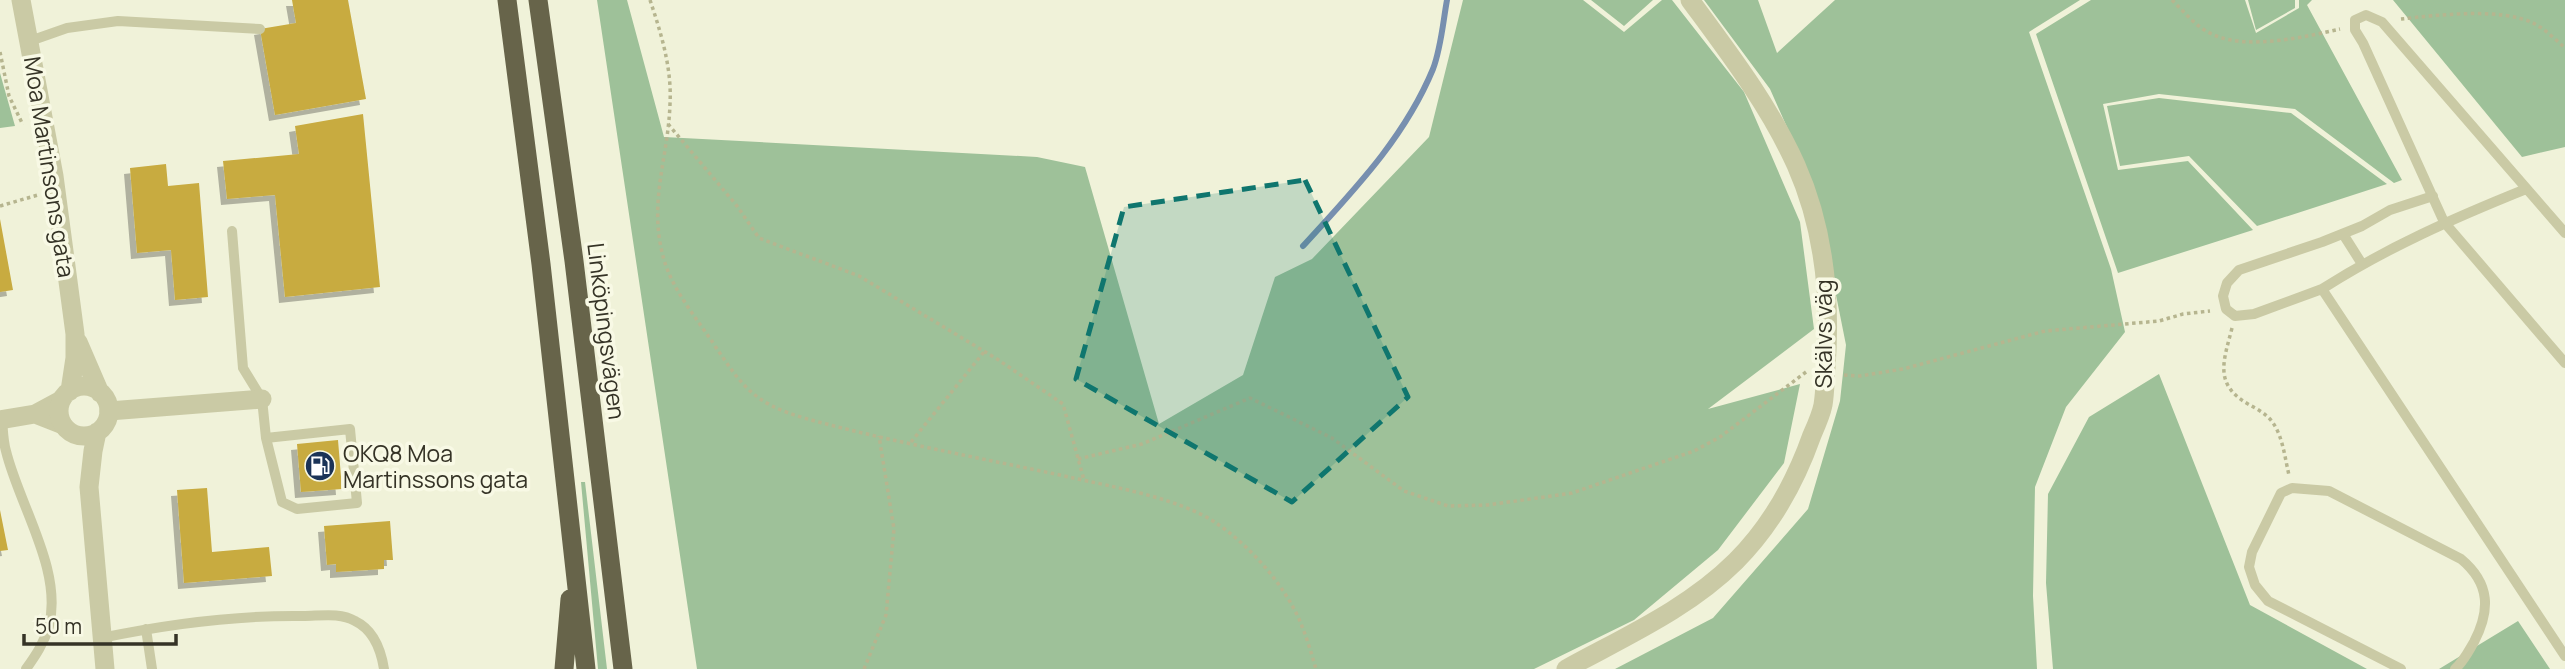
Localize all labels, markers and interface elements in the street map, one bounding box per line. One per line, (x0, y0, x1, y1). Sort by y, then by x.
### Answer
street label: Moa Martinsons gata (17, 54, 83, 280)
street label: Linköpingsvägen (580, 241, 634, 421)
street label: Skälvs väg (1807, 279, 1839, 389)
place label: OKQ8 Moa Martinssons gata (343, 437, 528, 495)
fuel station icon: OKQ8 Moa Martinssons gata (303, 449, 337, 483)
scale bar (24, 602, 177, 646)
text: 50 m (35, 612, 82, 640)

